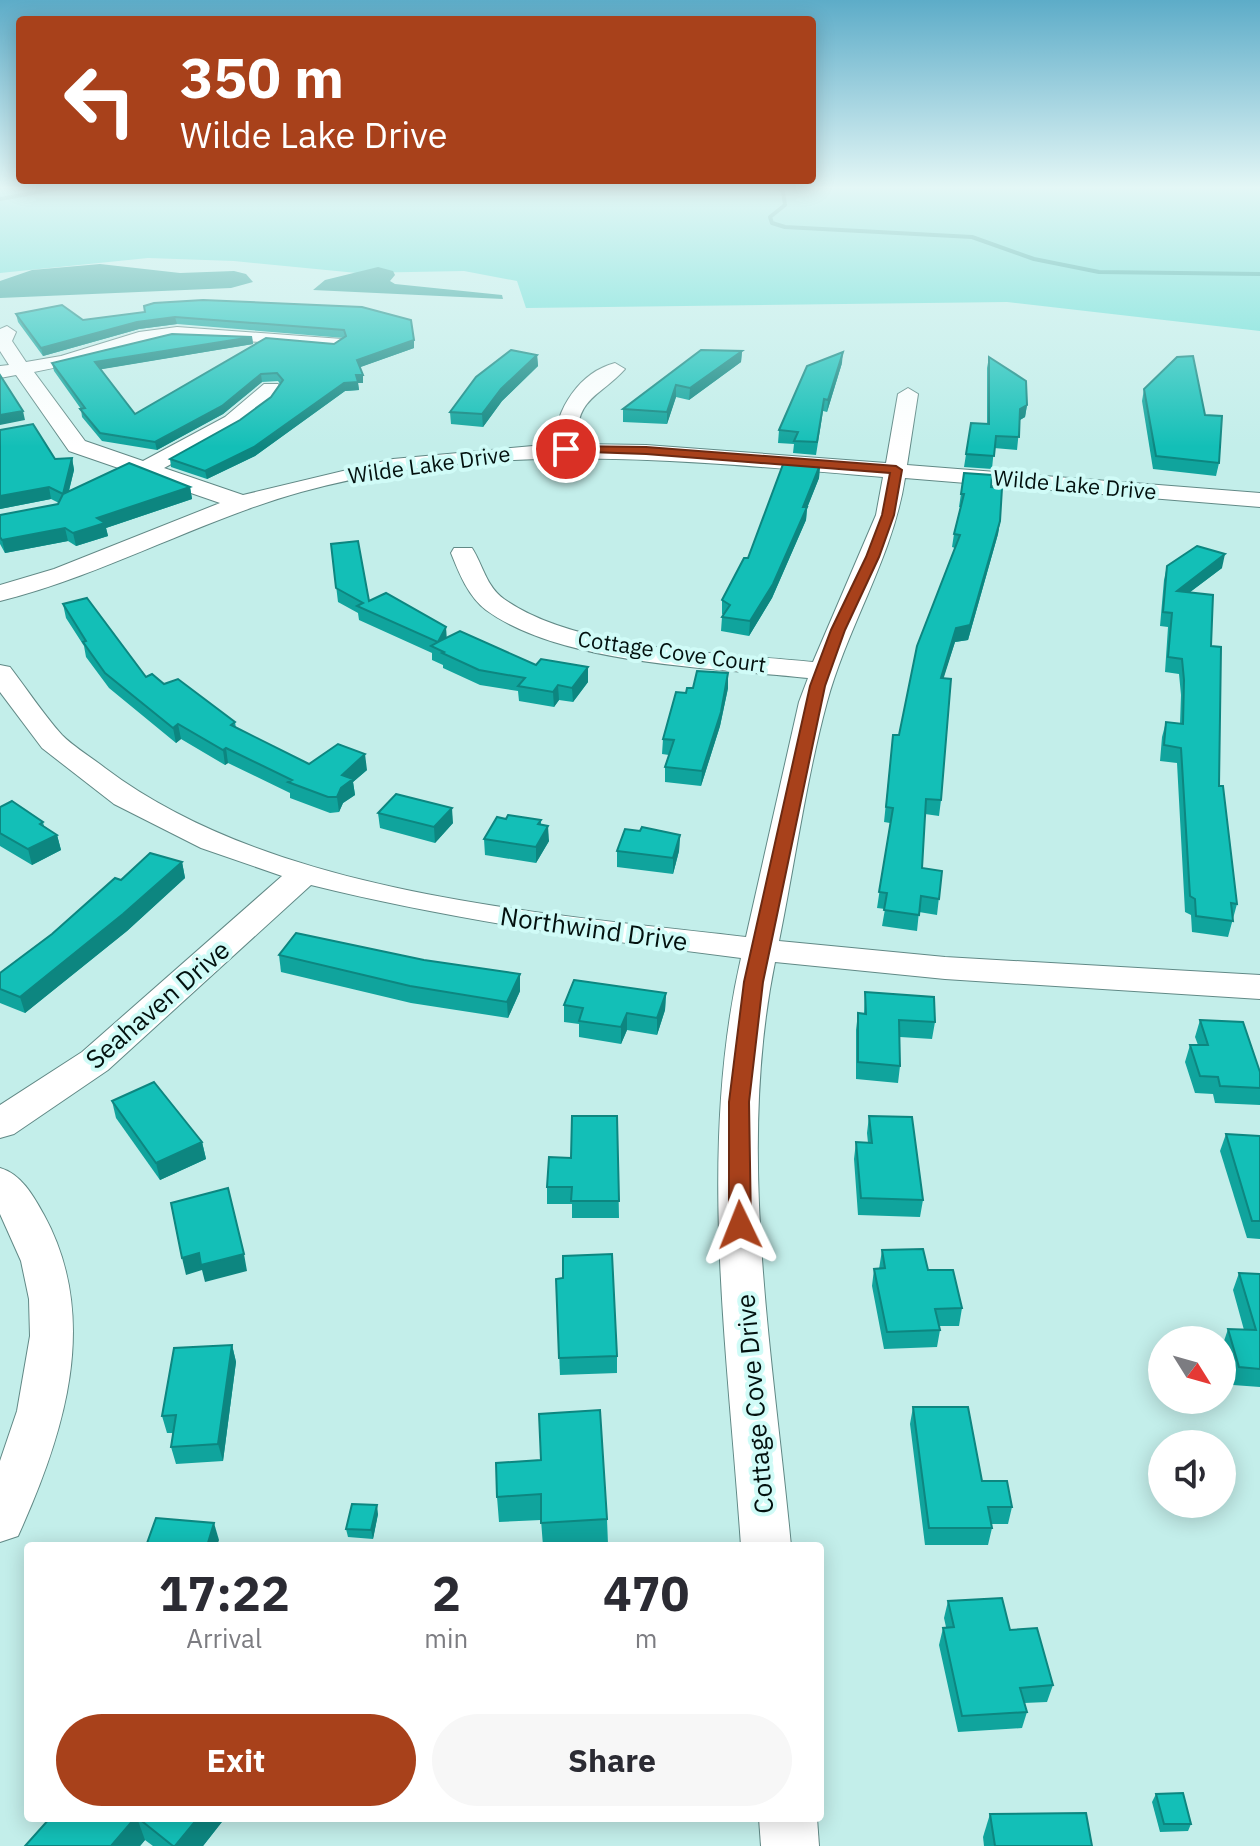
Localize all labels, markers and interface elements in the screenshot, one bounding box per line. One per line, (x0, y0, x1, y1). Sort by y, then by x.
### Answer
text: 350 m (180, 41, 344, 113)
icon: left (48, 48, 152, 152)
text: Wilde Lake Drive (180, 111, 447, 158)
pin (532, 415, 600, 483)
icon: arrive (544, 427, 588, 471)
street label: Wilde Lake Drive (346, 438, 512, 490)
street label: Wilde Lake Drive (992, 462, 1158, 506)
street label: Cottage Cove Court (576, 623, 768, 679)
street label: Northwind Drive (498, 898, 690, 958)
street label: Seahaven Drive (78, 932, 236, 1076)
position arrow (698, 1183, 782, 1267)
street label: Cottage Cove Drive (727, 1293, 781, 1515)
north arrow (1148, 1326, 1236, 1414)
map controls (1148, 1326, 1236, 1518)
button: sound (1148, 1430, 1236, 1518)
text: 17:22 (159, 1562, 290, 1624)
text: 2 (432, 1562, 461, 1624)
text: 470 (603, 1562, 689, 1624)
text: Arrival (186, 1621, 262, 1655)
text: min (424, 1621, 468, 1655)
text: m (635, 1621, 657, 1655)
button: Exit (56, 1714, 416, 1806)
button: Share (432, 1714, 792, 1806)

